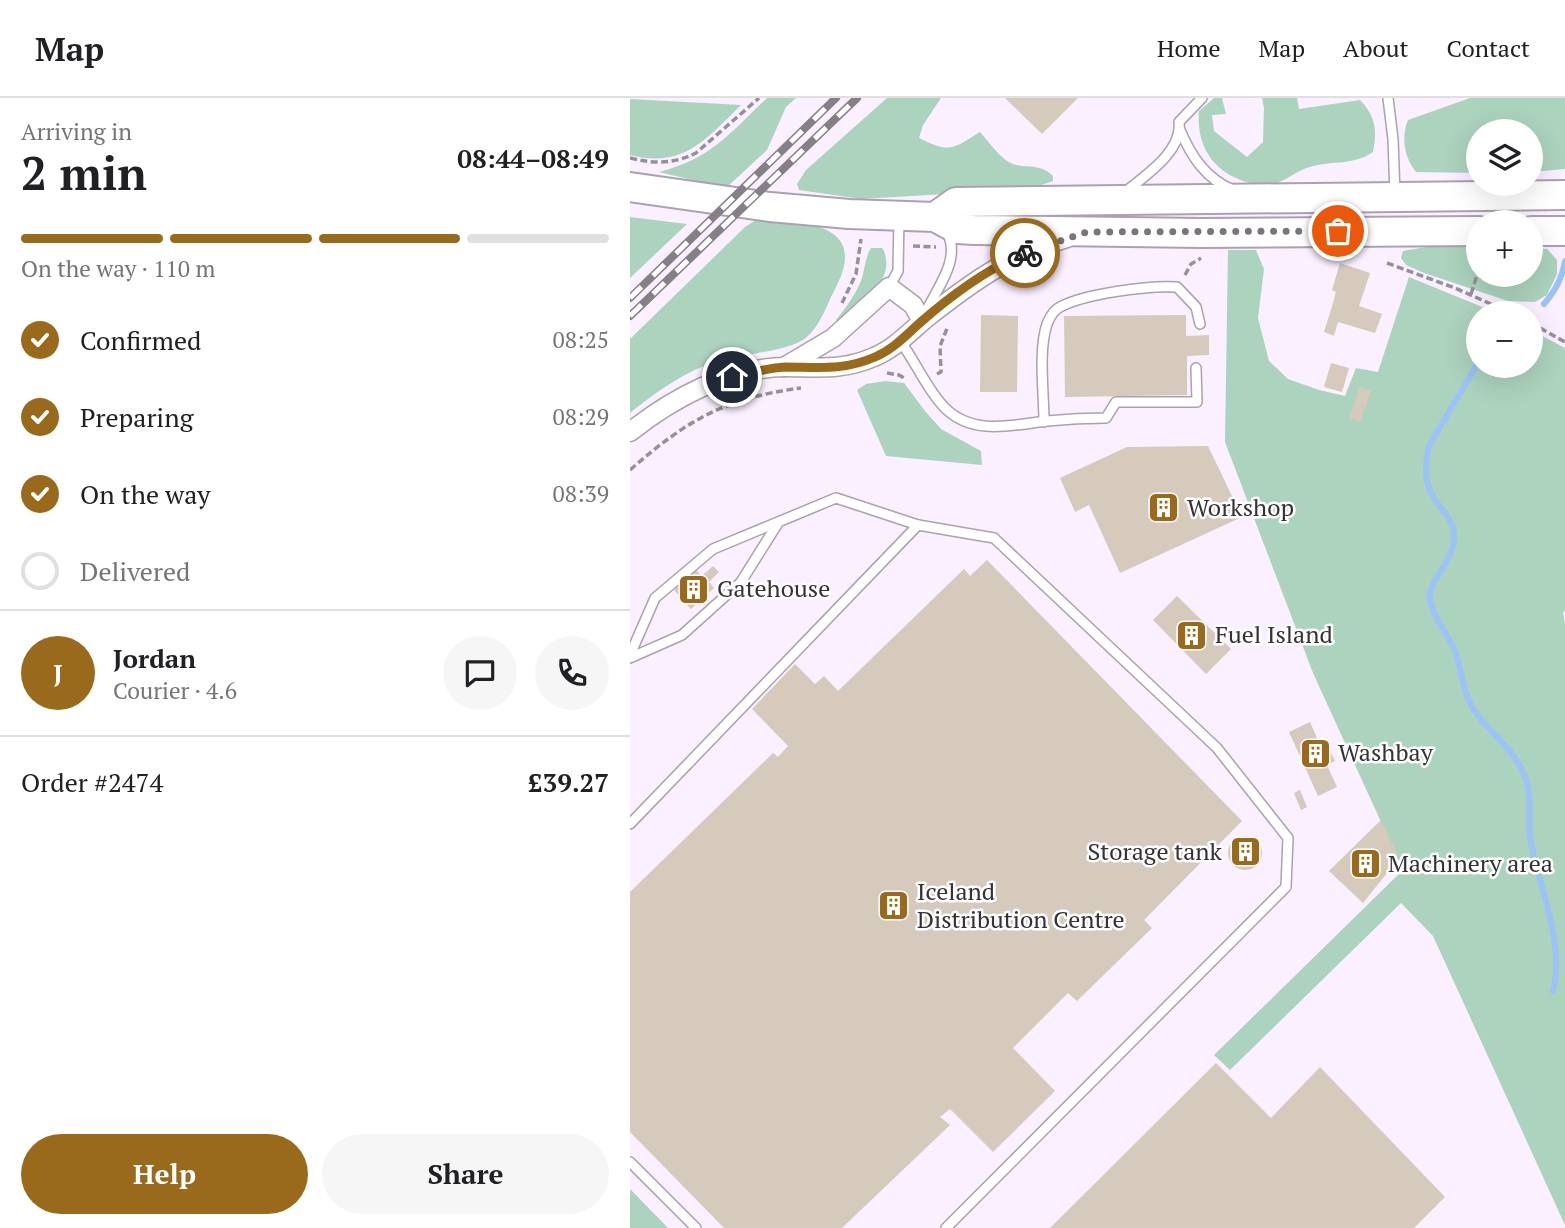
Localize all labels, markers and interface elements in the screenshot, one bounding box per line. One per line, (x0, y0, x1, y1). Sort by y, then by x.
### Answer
text: Map (35, 27, 104, 70)
text: Home (1157, 32, 1221, 64)
text: Map (1259, 32, 1305, 64)
text: About (1343, 32, 1409, 64)
text: Contact (1447, 32, 1530, 64)
text: Arriving in (21, 116, 132, 147)
map controls (1466, 119, 1543, 378)
button: layers (1466, 119, 1543, 196)
text: 08:44–08:49 (457, 141, 609, 175)
text: 2 min (21, 142, 147, 203)
pin (1308, 201, 1368, 261)
button: + (1466, 210, 1543, 287)
icon: bag (1319, 212, 1357, 250)
courier (990, 218, 1060, 288)
icon: bike (1006, 234, 1044, 272)
text: On the way · 110 m (21, 253, 215, 284)
button: − (1466, 301, 1543, 378)
icon: check (21, 321, 59, 359)
text: Confirmed (80, 323, 201, 357)
text: 08:25 (552, 324, 609, 355)
pin (702, 347, 762, 407)
icon: home (713, 358, 751, 396)
icon: check (21, 398, 59, 436)
text: Preparing (80, 400, 193, 434)
text: 08:29 (552, 401, 609, 432)
icon: check (21, 475, 59, 513)
text: On the way (80, 477, 211, 511)
text: 08:39 (552, 478, 609, 509)
building icon: Workshop (1147, 491, 1181, 525)
place label: Workshop (1187, 491, 1294, 523)
text: Delivered (80, 554, 190, 588)
building icon: Gatehouse (677, 572, 711, 606)
place label: Gatehouse (717, 572, 830, 604)
building icon: Fuel Island (1175, 618, 1209, 652)
place label: Fuel Island (1215, 618, 1333, 650)
button: chat (443, 636, 517, 710)
button: phone (535, 636, 609, 710)
text: Jordan (113, 641, 196, 675)
text: J (53, 656, 63, 690)
text: Courier · 4.6 (113, 675, 237, 706)
building icon: Washbay (1298, 736, 1332, 770)
place label: Washbay (1338, 736, 1434, 768)
text: Order #2474 (21, 765, 163, 799)
text: £39.27 (528, 765, 609, 799)
place label: Storage tank (1087, 835, 1223, 867)
building icon: Storage tank (1228, 835, 1262, 869)
building icon: Machinery area (1348, 847, 1382, 881)
place label: Machinery area (1388, 847, 1553, 879)
place label: Iceland Distribution Centre (917, 875, 1125, 935)
building icon: Iceland Distribution Centre (877, 889, 911, 923)
button: Help (21, 1134, 308, 1214)
button: Share (322, 1134, 609, 1214)

